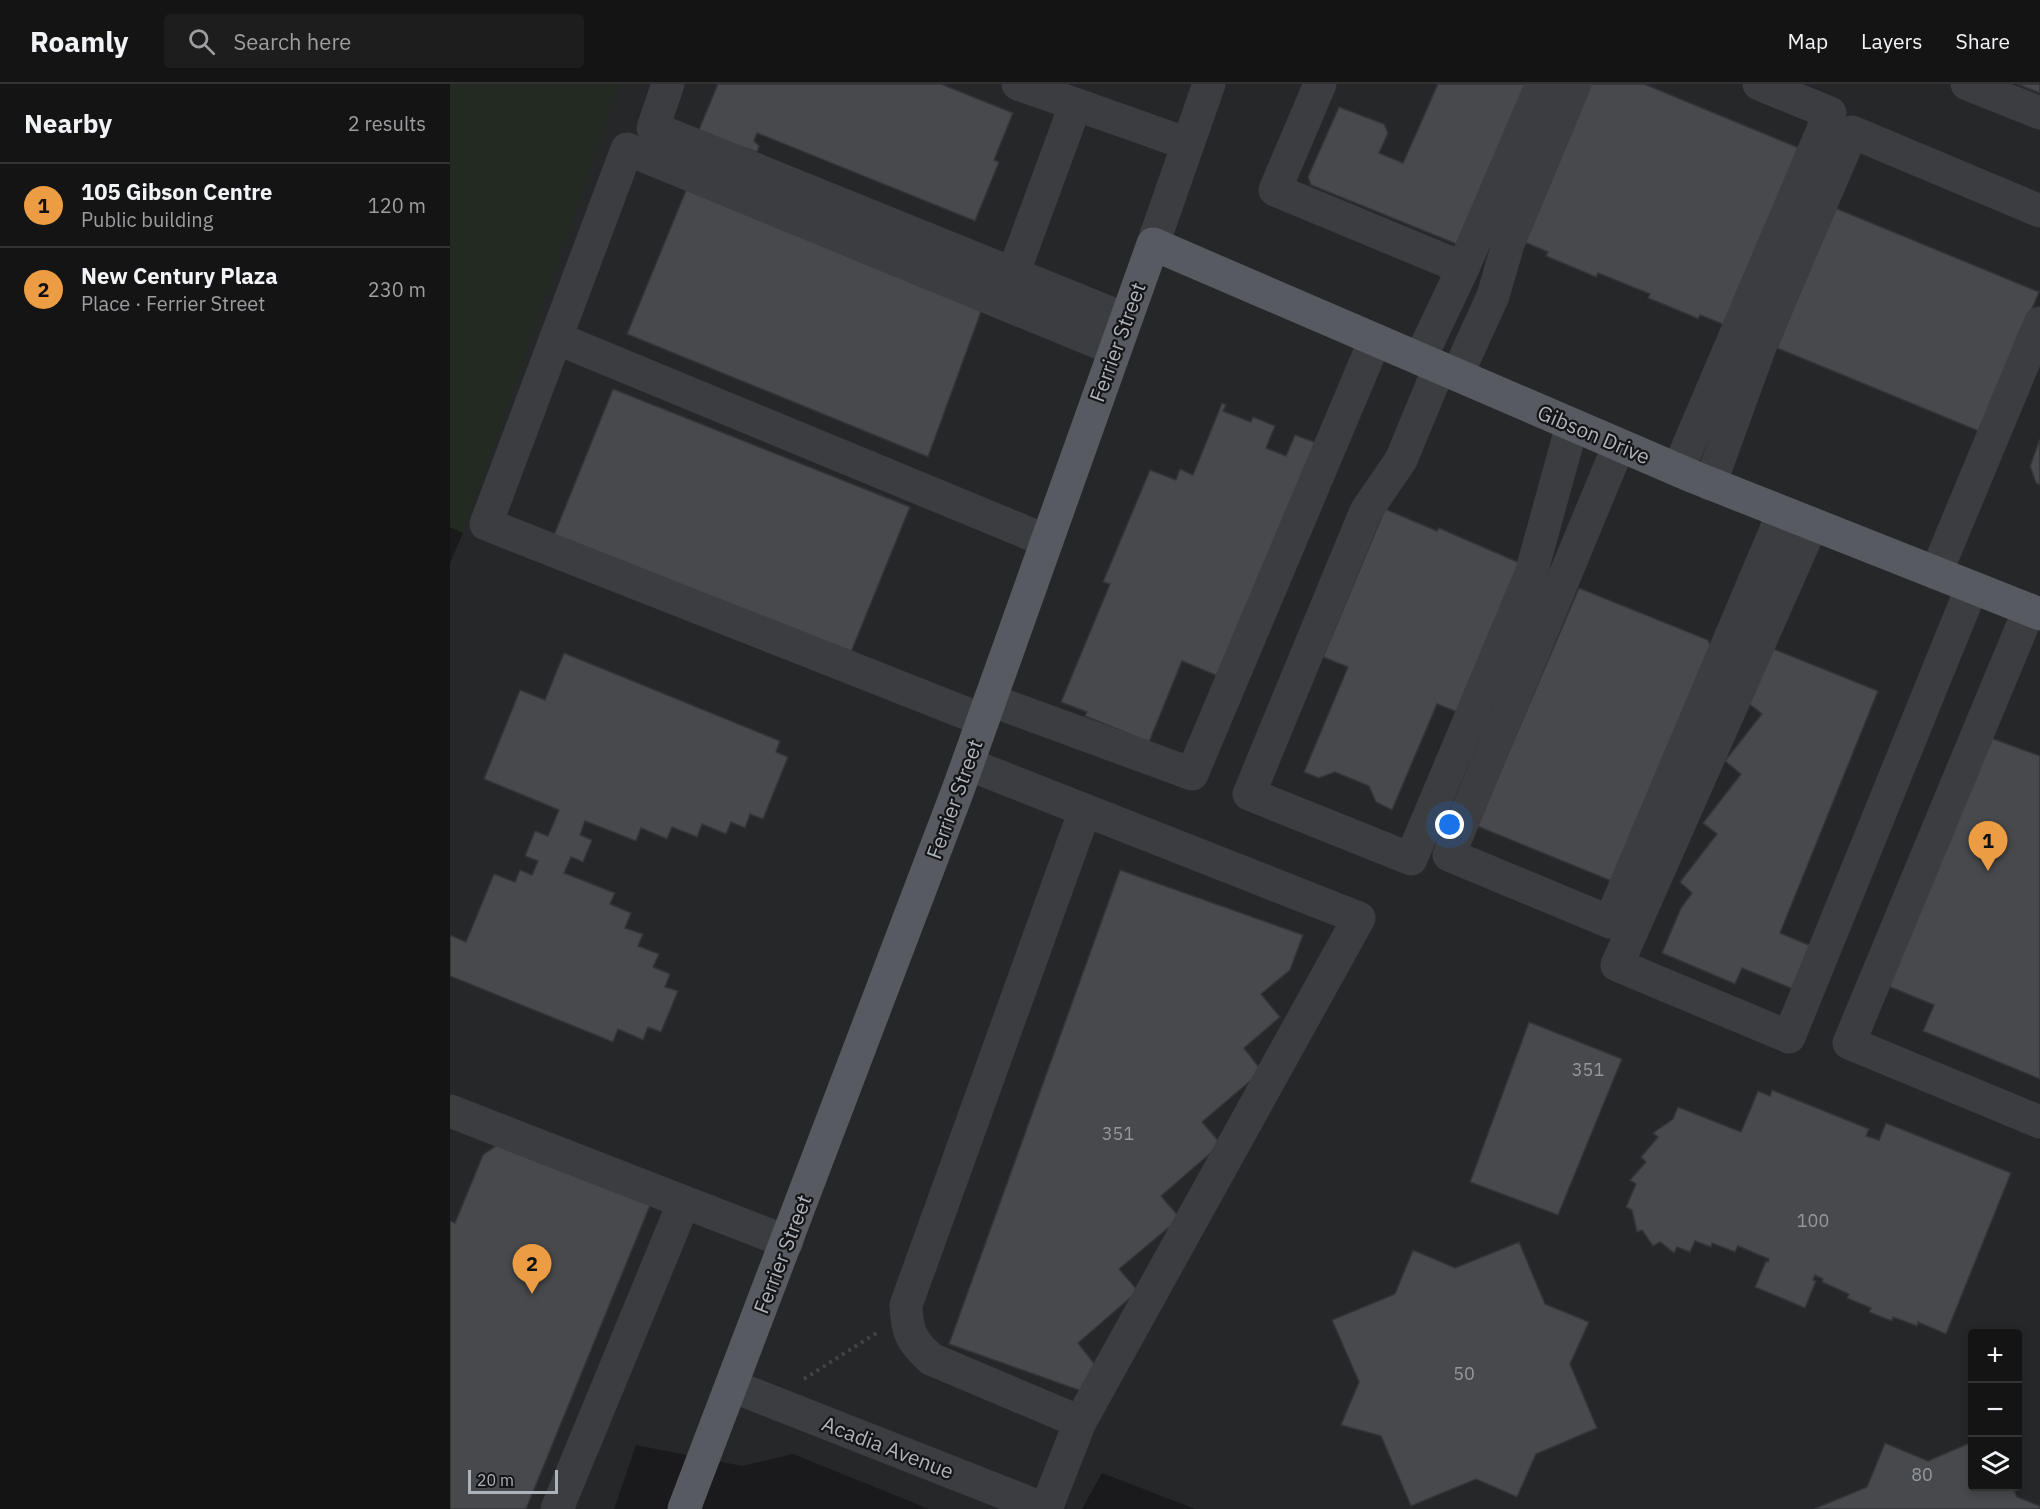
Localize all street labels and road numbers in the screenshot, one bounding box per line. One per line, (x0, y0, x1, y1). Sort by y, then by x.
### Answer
street label: Ferrier Street (1082, 278, 1152, 406)
street label: Gibson Drive (1533, 398, 1655, 470)
street label: Ferrier Street (919, 735, 989, 863)
street label: Ferrier Street (746, 1191, 818, 1317)
street label: Acadia Avenue (818, 1409, 958, 1485)

